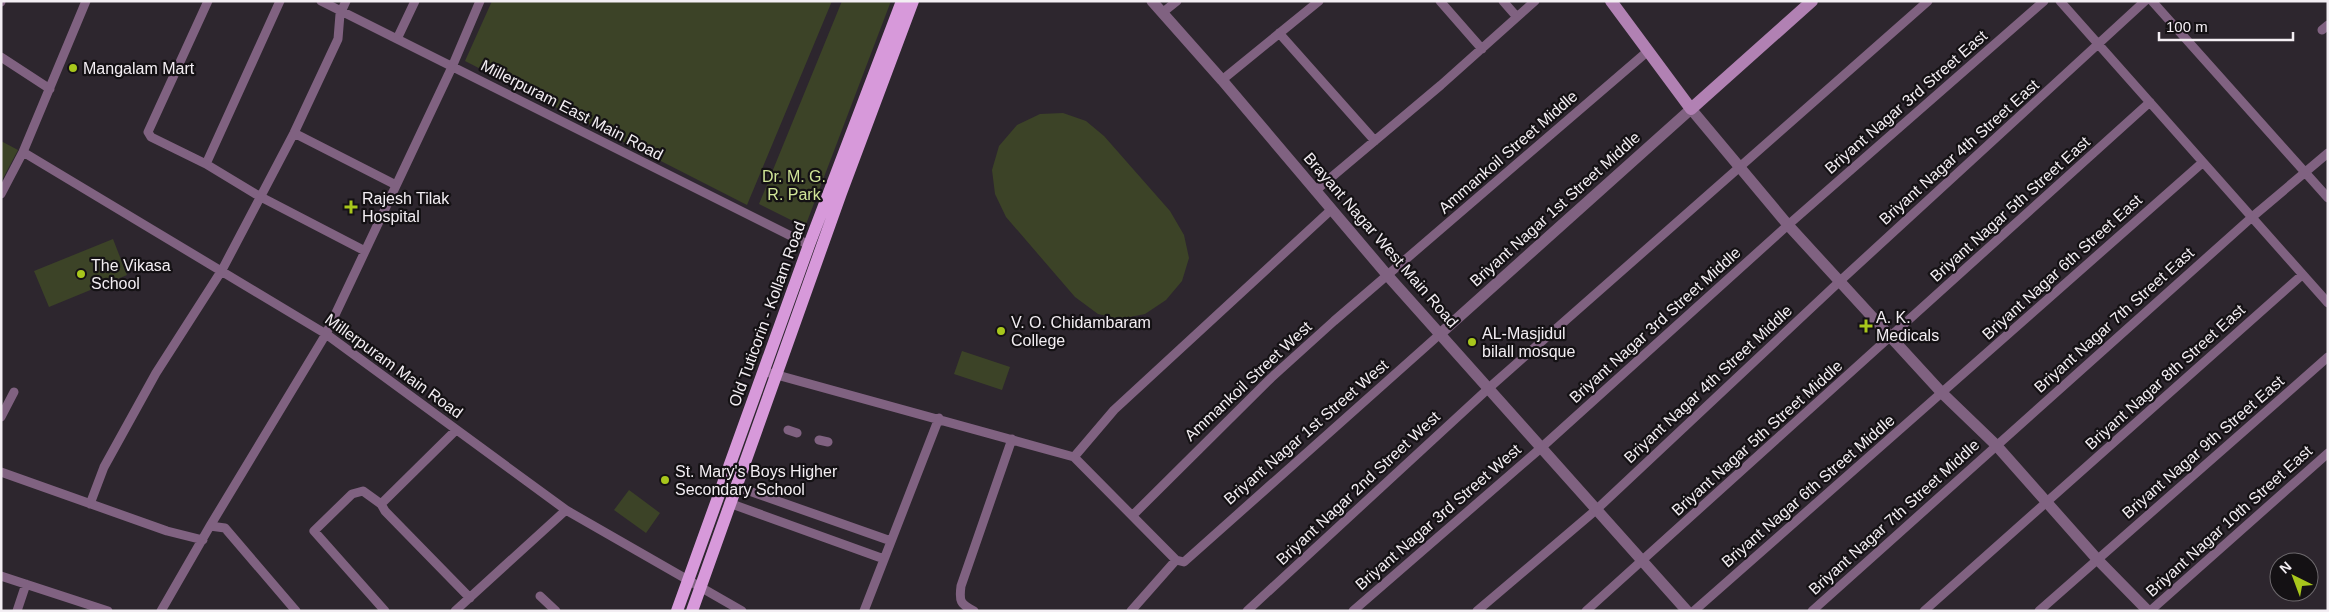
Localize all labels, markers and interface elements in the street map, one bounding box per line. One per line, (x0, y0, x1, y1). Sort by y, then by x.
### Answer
scale bar (2159, 10, 2293, 42)
text: 100 m (2166, 18, 2208, 35)
street label: Briyant Nagar 3rd Street East (1822, 27, 1991, 177)
street label: Millerpuram East Main Road (478, 57, 666, 163)
place label: Mangalam Mart (83, 60, 195, 77)
marker: Mangalam Mart (67, 62, 79, 74)
street label: Briyant Nagar 4th Street East (1876, 76, 2042, 228)
street label: Ammankoil Street Middle (1435, 87, 1581, 217)
street label: Briyant Nagar 1st Street Middle (1467, 128, 1643, 290)
street label: Briyant Nagar 5th Street East (1927, 133, 2093, 285)
street label: Brayant Nagar West Main Road (1301, 149, 1461, 331)
park label: Dr. M. G. R. Park (762, 168, 826, 203)
place label: Rajesh Tilak Hospital (362, 190, 450, 225)
street label: Briyant Nagar 6th Street East (1979, 191, 2145, 343)
marker: Rajesh Tilak Hospital (344, 200, 358, 214)
street label: Old Tuticorin - Kollam Road (726, 219, 808, 409)
street label: Briyant Nagar 3rd Street Middle (1566, 244, 1744, 406)
street label: Briyant Nagar 7th Street East (2031, 244, 2197, 396)
place label: The Vikasa School (91, 257, 171, 292)
marker: The Vikasa School (75, 268, 87, 280)
street label: Briyant Nagar 8th Street East (2082, 301, 2248, 453)
street label: Briyant Nagar 4th Street Middle (1621, 302, 1795, 466)
place label: A. K. Medicals (1876, 309, 1939, 344)
street label: Millerpuram Main Road (322, 311, 466, 421)
place label: V. O. Chidambaram College (1011, 314, 1151, 349)
street label: Ammankoil Street West (1181, 318, 1315, 444)
marker: A. K. Medicals (1860, 320, 1872, 332)
marker: V. O. Chidambaram College (995, 325, 1007, 337)
place label: AL-Masjidul bilall mosque (1482, 325, 1575, 360)
marker: AL-Masjidul bilall mosque (1466, 336, 1478, 348)
street label: Briyant Nagar 1st Street West (1221, 356, 1392, 508)
street label: Briyant Nagar 5th Street Middle (1668, 357, 1846, 519)
street label: Briyant Nagar 9th Street East (2119, 372, 2288, 522)
street label: Briyant Nagar 2nd Street West (1273, 408, 1443, 568)
street label: Briyant Nagar 6th Street Middle (1718, 411, 1898, 571)
street label: Briyant Nagar 7th Street Middle (1805, 436, 1983, 598)
street label: Briyant Nagar 3rd Street West (1352, 440, 1524, 593)
street label: Briyant Nagar 10th Street East (2142, 441, 2316, 601)
place label: St. Mary's Boys Higher Secondary School (675, 463, 838, 498)
marker: St. Mary's Boys Higher Secondary School (659, 474, 671, 486)
north arrow (2269, 552, 2319, 602)

